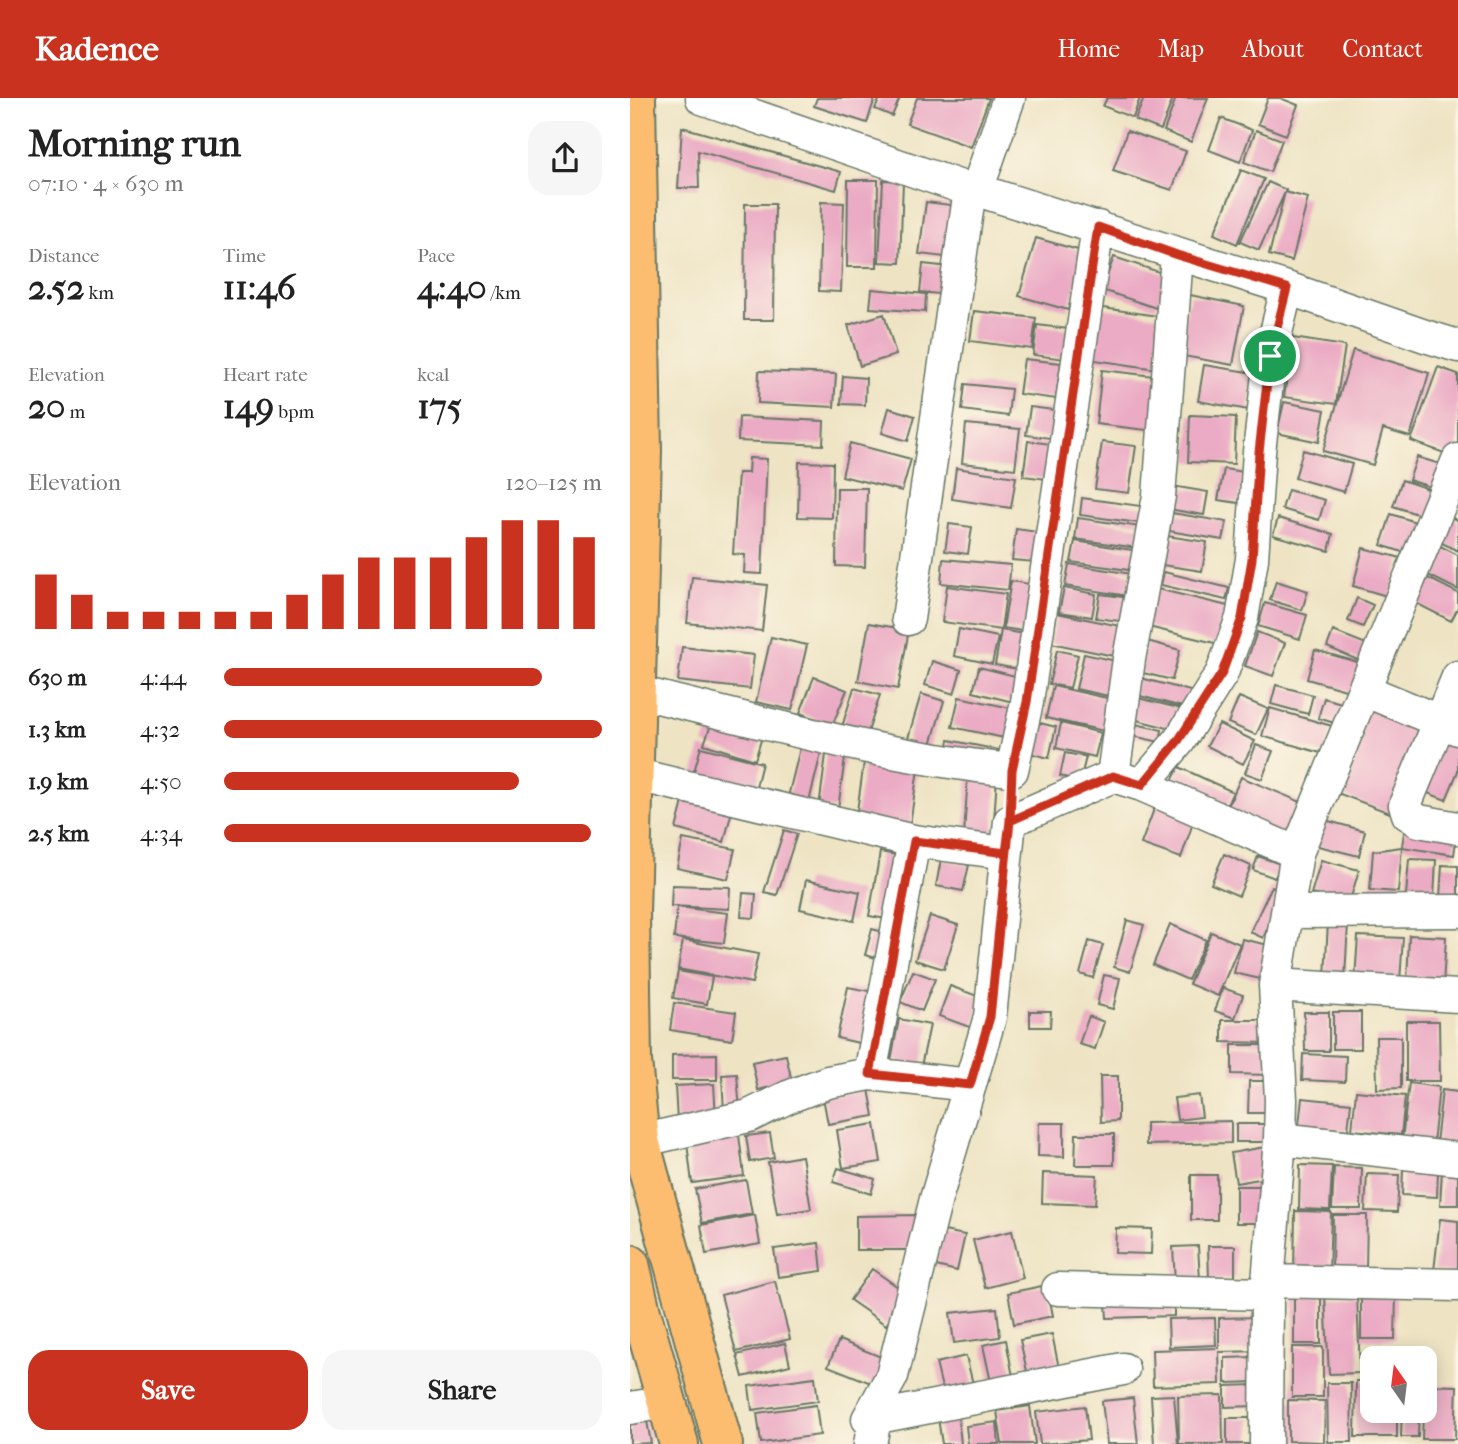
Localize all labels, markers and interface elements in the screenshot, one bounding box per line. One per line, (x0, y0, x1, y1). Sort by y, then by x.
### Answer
text: Kadence (35, 30, 159, 69)
text: Home (1058, 35, 1120, 63)
text: Map (1158, 35, 1204, 63)
text: About (1242, 35, 1304, 63)
text: Contact (1342, 35, 1423, 63)
text: Morning run (28, 121, 241, 166)
button: share (528, 121, 602, 195)
text: 07:10 · 4 × 630 m (28, 170, 184, 197)
text: Distance (28, 245, 99, 267)
text: Time (223, 245, 266, 267)
text: Pace (417, 245, 455, 267)
text: 2.52 (28, 267, 84, 308)
text: 11:46 (223, 267, 296, 308)
text: 4:40 (417, 267, 486, 308)
text: km (84, 282, 114, 304)
text: /km (486, 282, 521, 304)
pin (1240, 326, 1300, 386)
icon: arrive (1251, 337, 1289, 375)
text: Elevation (28, 364, 105, 386)
text: Heart rate (223, 364, 308, 386)
text: kcal (417, 364, 449, 386)
text: 20 (28, 386, 65, 427)
text: 149 (223, 386, 274, 427)
text: 175 (417, 386, 462, 427)
text: m (65, 401, 85, 423)
text: bpm (274, 401, 314, 423)
text: Elevation (28, 469, 121, 496)
text: 120–125 m (505, 469, 602, 496)
text: 630 m (28, 664, 87, 691)
text: 4:44 (140, 664, 186, 691)
text: 1.3 km (28, 716, 86, 743)
text: 4:32 (140, 716, 180, 743)
text: 1.9 km (28, 768, 88, 795)
text: 4:50 (140, 768, 182, 795)
text: 2.5 km (28, 820, 89, 847)
text: 4:34 (140, 820, 182, 847)
north arrow (1360, 1346, 1437, 1423)
map controls (1360, 1346, 1437, 1423)
button: Save (28, 1350, 308, 1430)
button: Share (322, 1350, 602, 1430)

